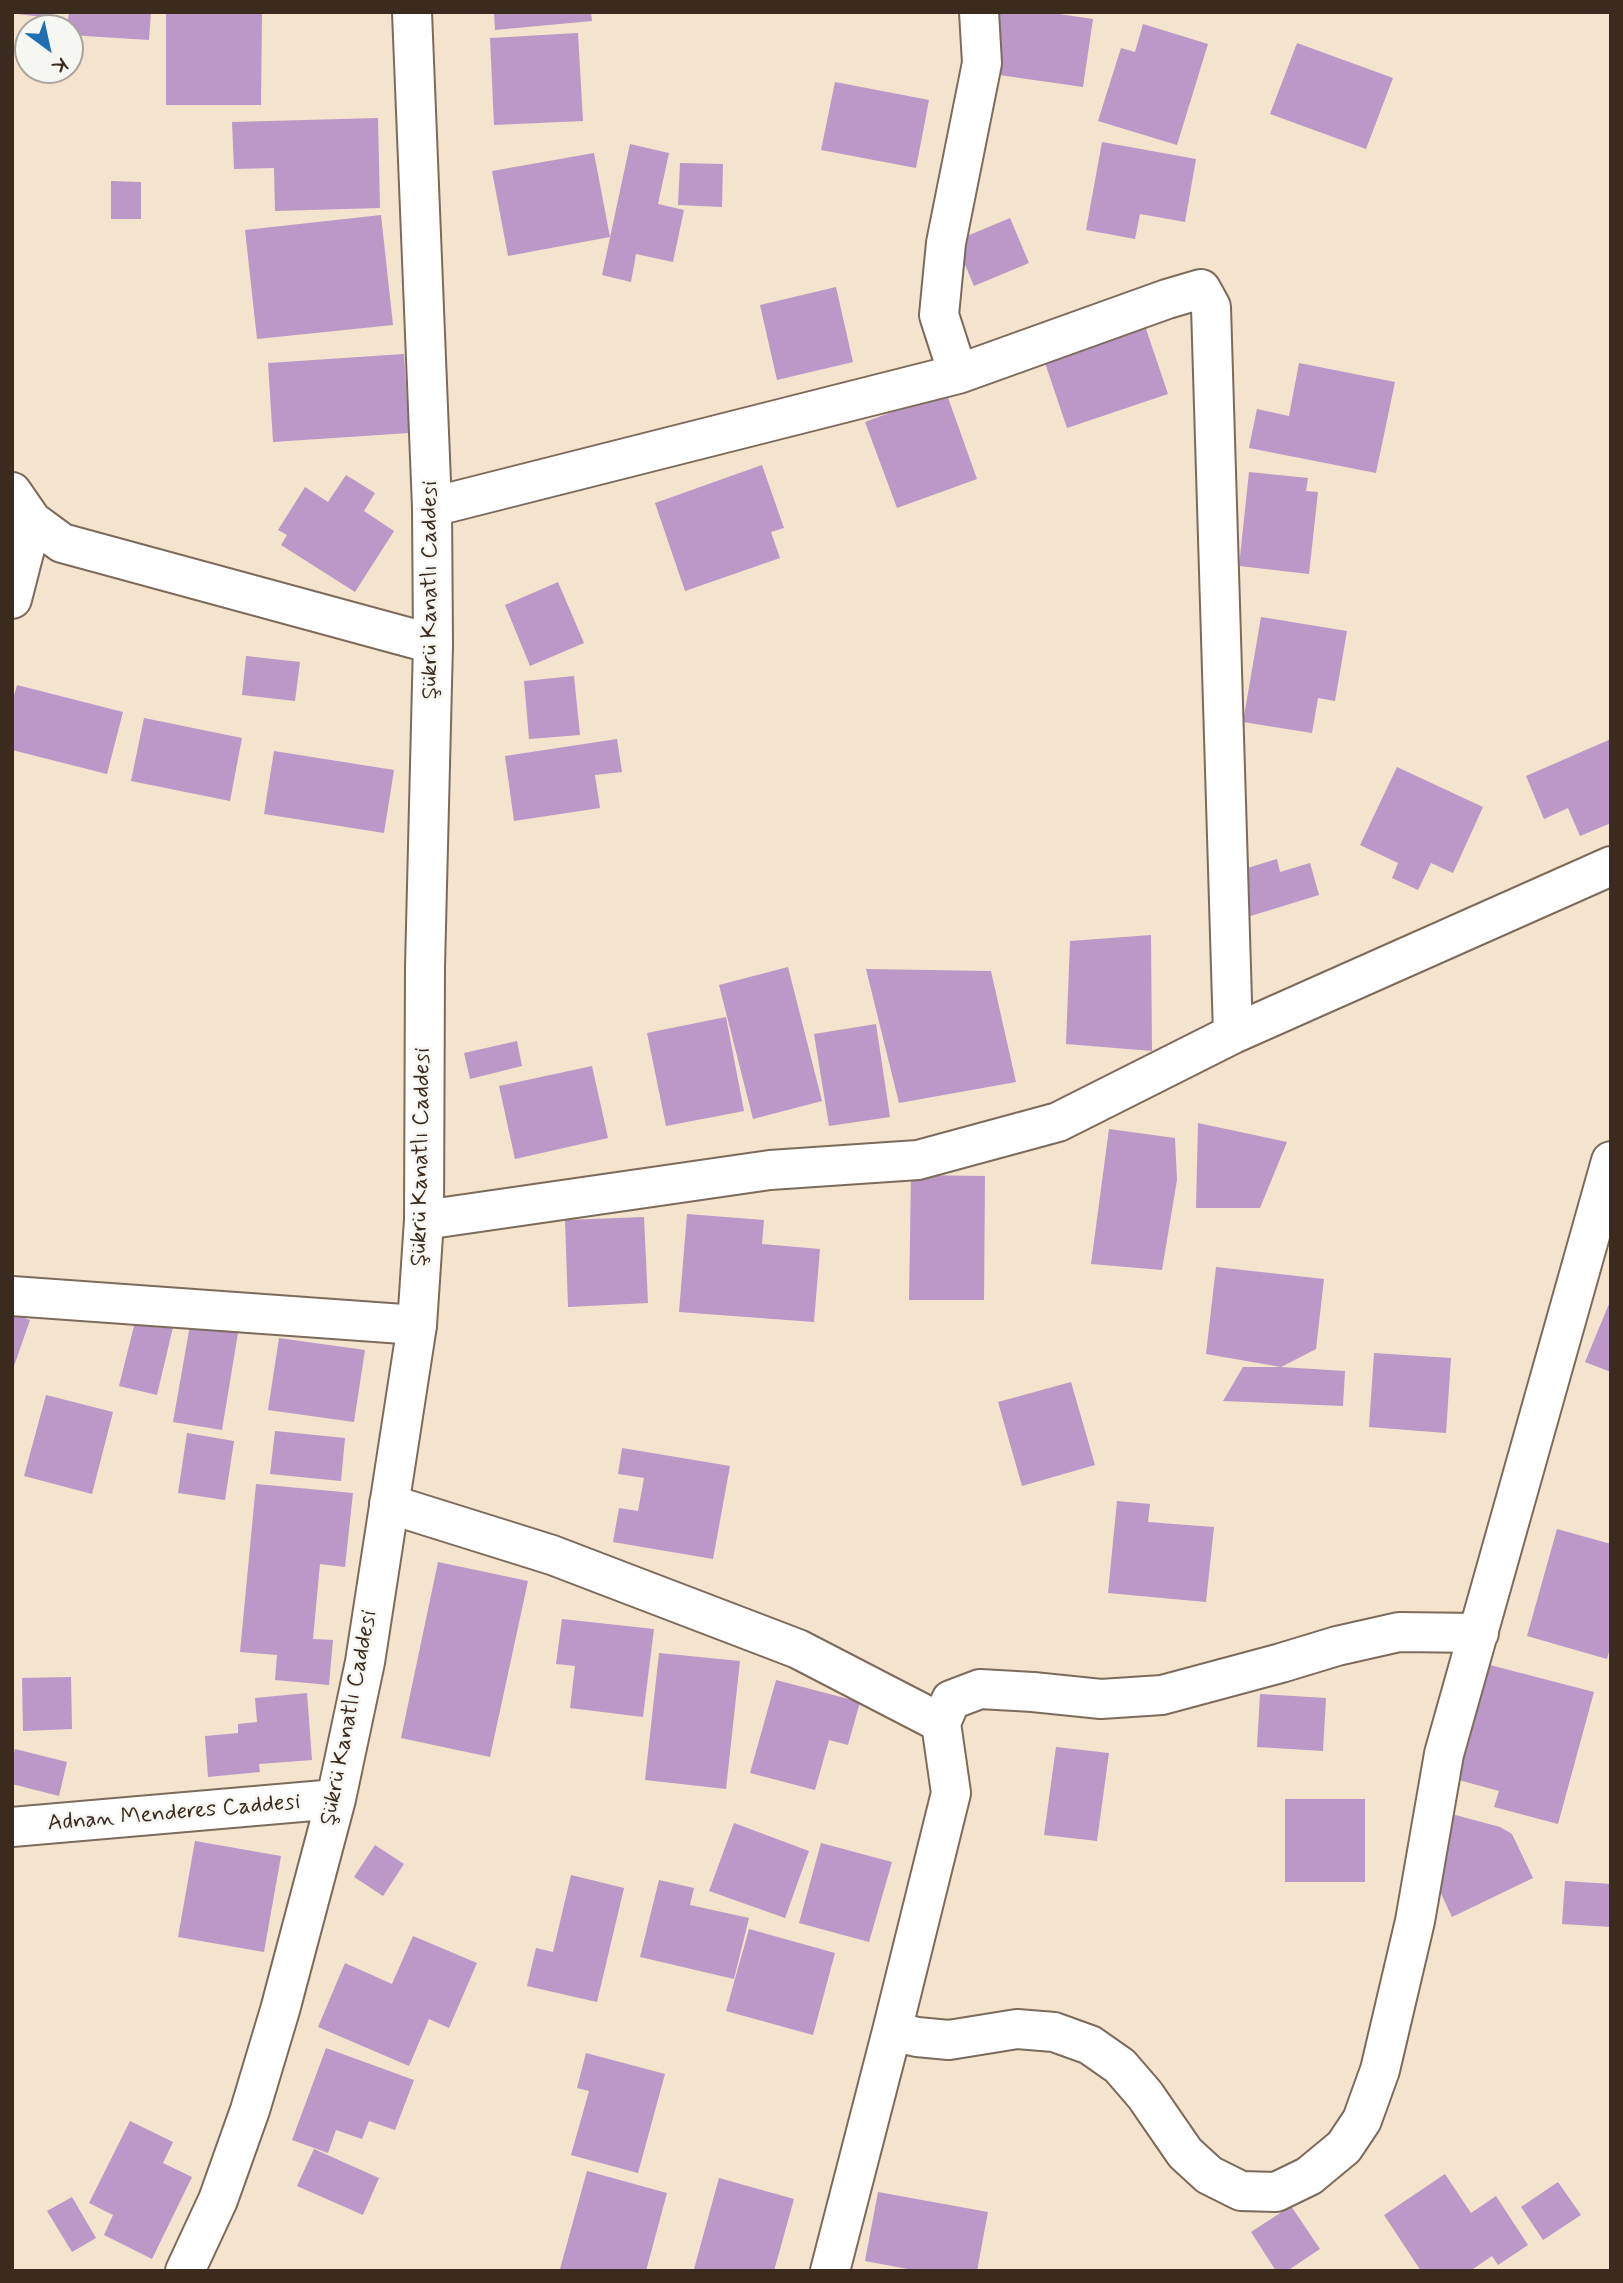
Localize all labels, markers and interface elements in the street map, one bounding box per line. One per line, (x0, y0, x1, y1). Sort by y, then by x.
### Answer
north arrow (14, 14, 84, 84)
text: K (47, 51, 72, 79)
street label: Şükrü Kanatlı Caddesi (417, 481, 445, 699)
street label: Şükrü Kanatlı Caddesi (406, 1047, 438, 1267)
street label: Şükrü Kanatlı Caddesi (316, 1608, 384, 1828)
street label: Adnan Menderes Caddesi (46, 1789, 302, 1839)

